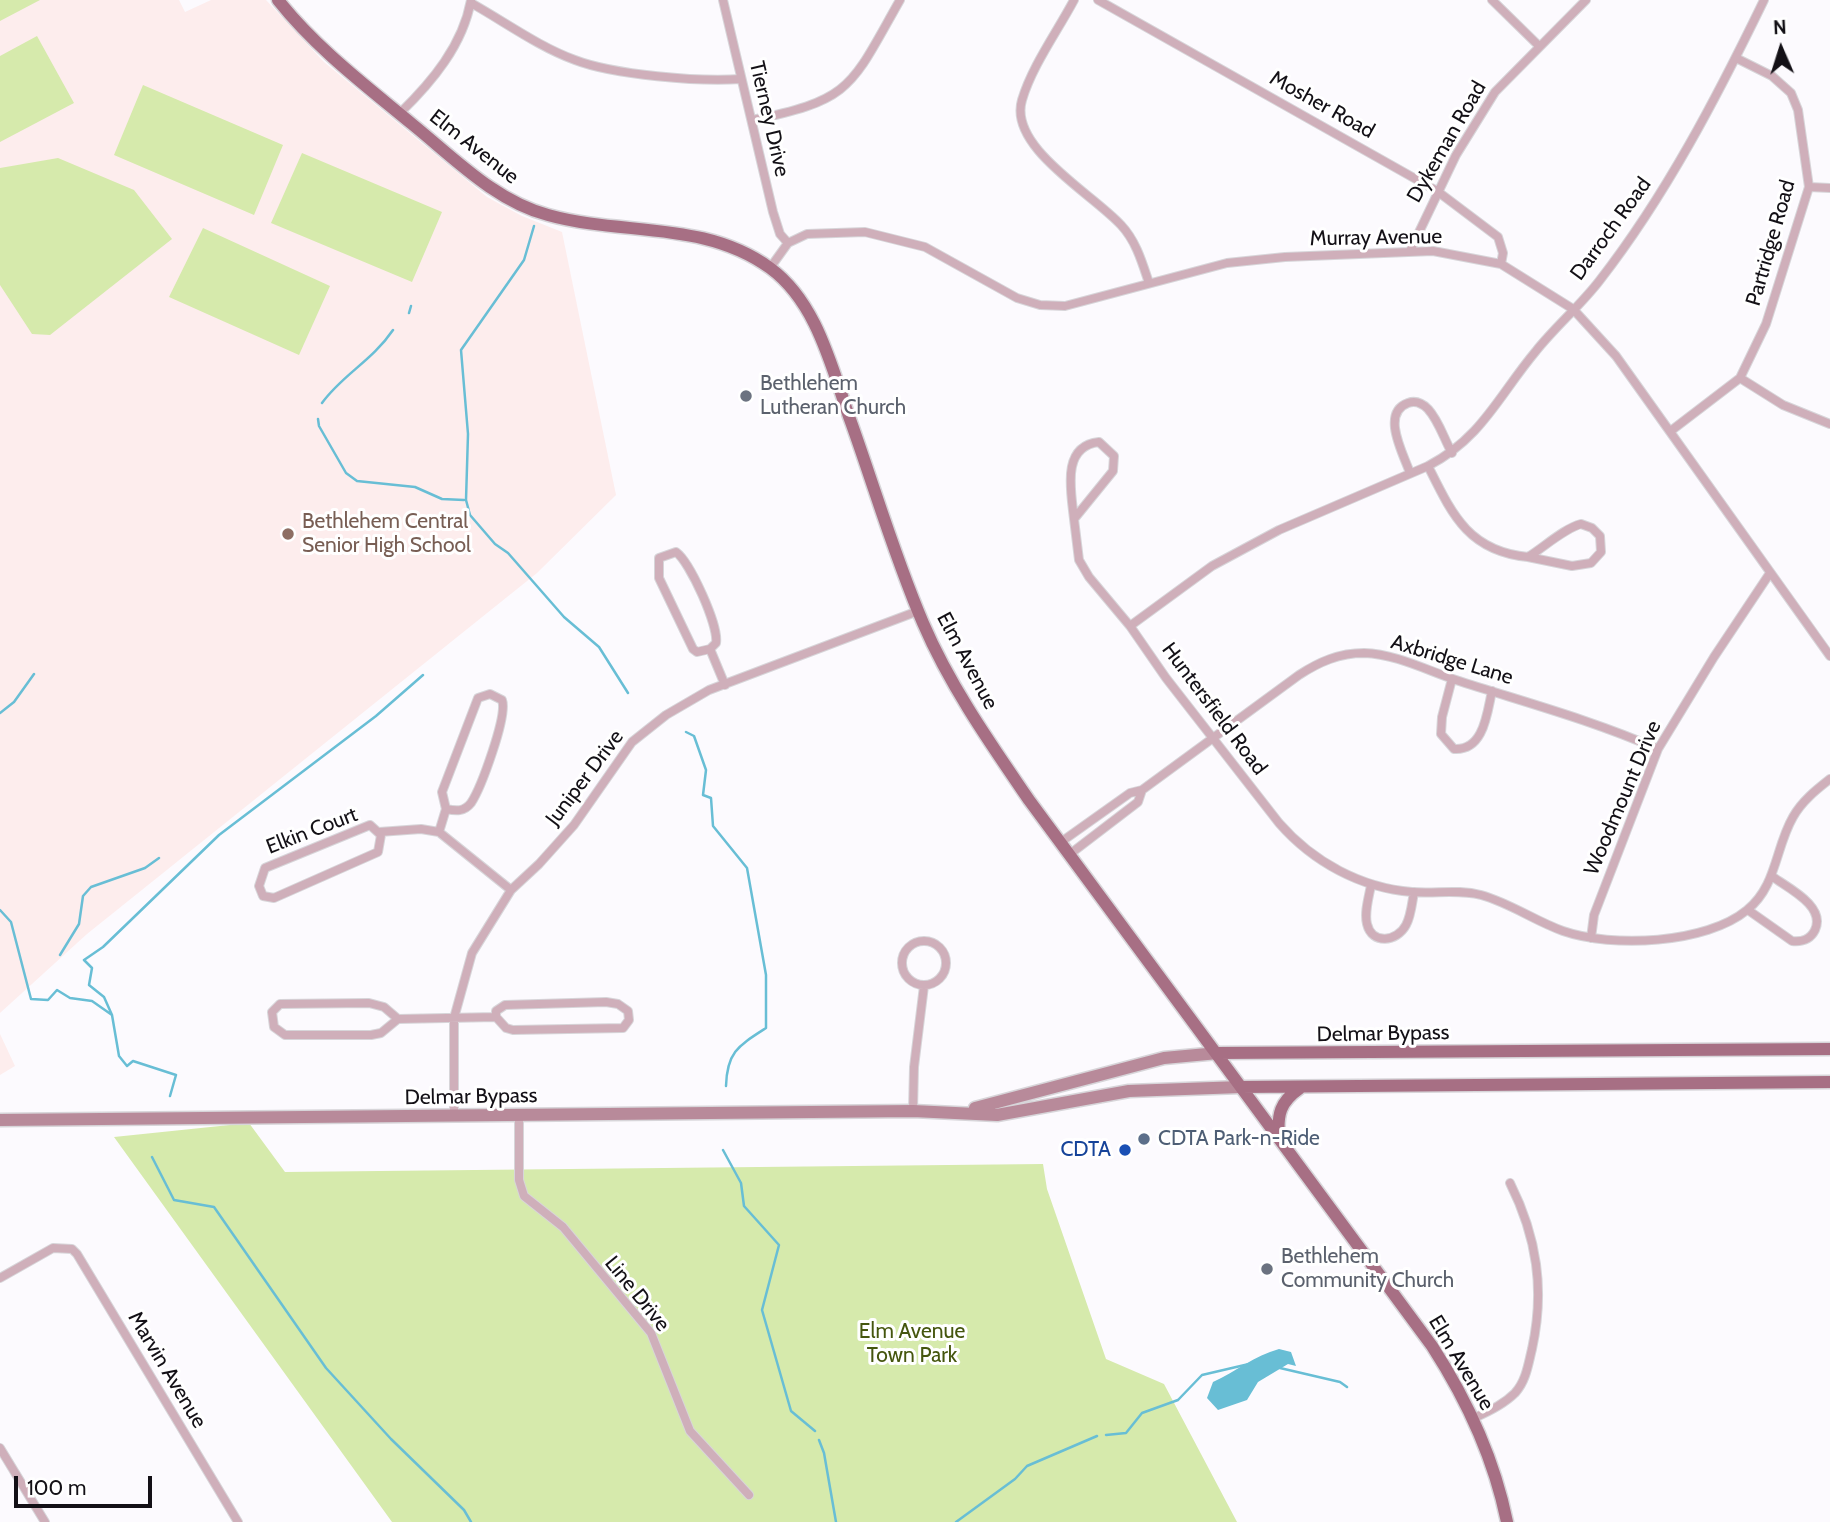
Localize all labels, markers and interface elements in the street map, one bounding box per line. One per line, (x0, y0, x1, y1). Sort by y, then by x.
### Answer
north arrow (1746, 14, 1816, 84)
text: N (1773, 16, 1787, 39)
street label: Tierney Drive (743, 59, 795, 179)
street label: Mosher Road (1265, 66, 1379, 144)
street label: Dykeman Road (1402, 77, 1492, 207)
street label: Elm Avenue (424, 104, 524, 190)
street label: Darroch Road (1565, 173, 1657, 285)
street label: Partridge Road (1741, 177, 1801, 309)
street label: Murray Avenue (1310, 224, 1442, 252)
place label: Bethlehem Lutheran Church (760, 371, 906, 421)
marker: Bethlehem Lutheran Church (738, 388, 754, 404)
place label: Bethlehem Central Senior High School (302, 509, 471, 559)
marker: Bethlehem Central Senior High School (280, 526, 296, 542)
street label: Elm Avenue (931, 608, 1003, 714)
street label: Axbridge Lane (1388, 629, 1516, 691)
street label: Huntersfield Road (1156, 638, 1272, 780)
street label: Woodmount Drive (1579, 717, 1667, 879)
street label: Juniper Drive (541, 725, 629, 831)
street label: Elkin Court (263, 802, 361, 860)
street label: Delmar Bypass (1316, 1020, 1450, 1048)
street label: Delmar Bypass (404, 1083, 538, 1111)
place label: CDTA Park-n-Ride (1158, 1126, 1320, 1152)
marker: CDTA Park-n-Ride (1136, 1131, 1152, 1147)
place label: CDTA (1060, 1137, 1111, 1163)
marker: CDTA (1117, 1142, 1133, 1158)
place label: Bethlehem Community Church (1281, 1244, 1454, 1294)
street label: Line Drive (599, 1251, 675, 1337)
marker: Bethlehem Community Church (1259, 1261, 1275, 1277)
street label: Marvin Avenue (122, 1307, 212, 1433)
street label: Elm Avenue (1423, 1311, 1499, 1415)
park label: Elm Avenue Town Park (859, 1319, 965, 1369)
scale bar (18, 1462, 156, 1506)
text: 100 m (27, 1475, 86, 1500)

